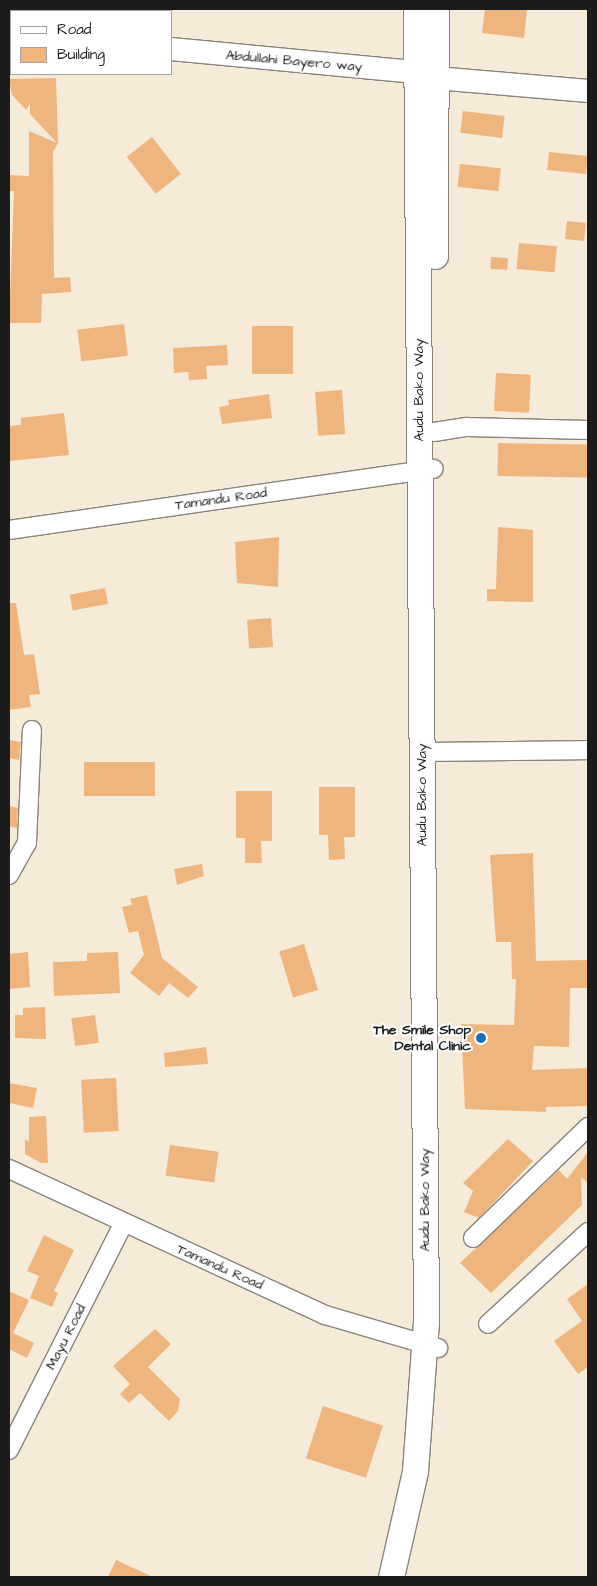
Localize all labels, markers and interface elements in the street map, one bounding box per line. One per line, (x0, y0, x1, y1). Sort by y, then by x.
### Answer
legend (10, 10, 172, 75)
text: Road (57, 19, 91, 40)
text: Building (57, 44, 105, 65)
street label: Abdullahi Bayero way (225, 47, 363, 75)
street label: Audu Bako Way (411, 338, 427, 442)
street label: Tamandu Road (174, 484, 268, 514)
street label: Audu Bako Way (414, 743, 430, 847)
place label: The Smile Shop Dental Clinic (373, 1022, 471, 1054)
marker: The Smile Shop Dental Clinic (475, 1032, 487, 1044)
street label: Audu Bako Way (417, 1148, 433, 1252)
street label: Tamandu Road (174, 1240, 266, 1294)
street label: Mayu Road (42, 1301, 90, 1373)

